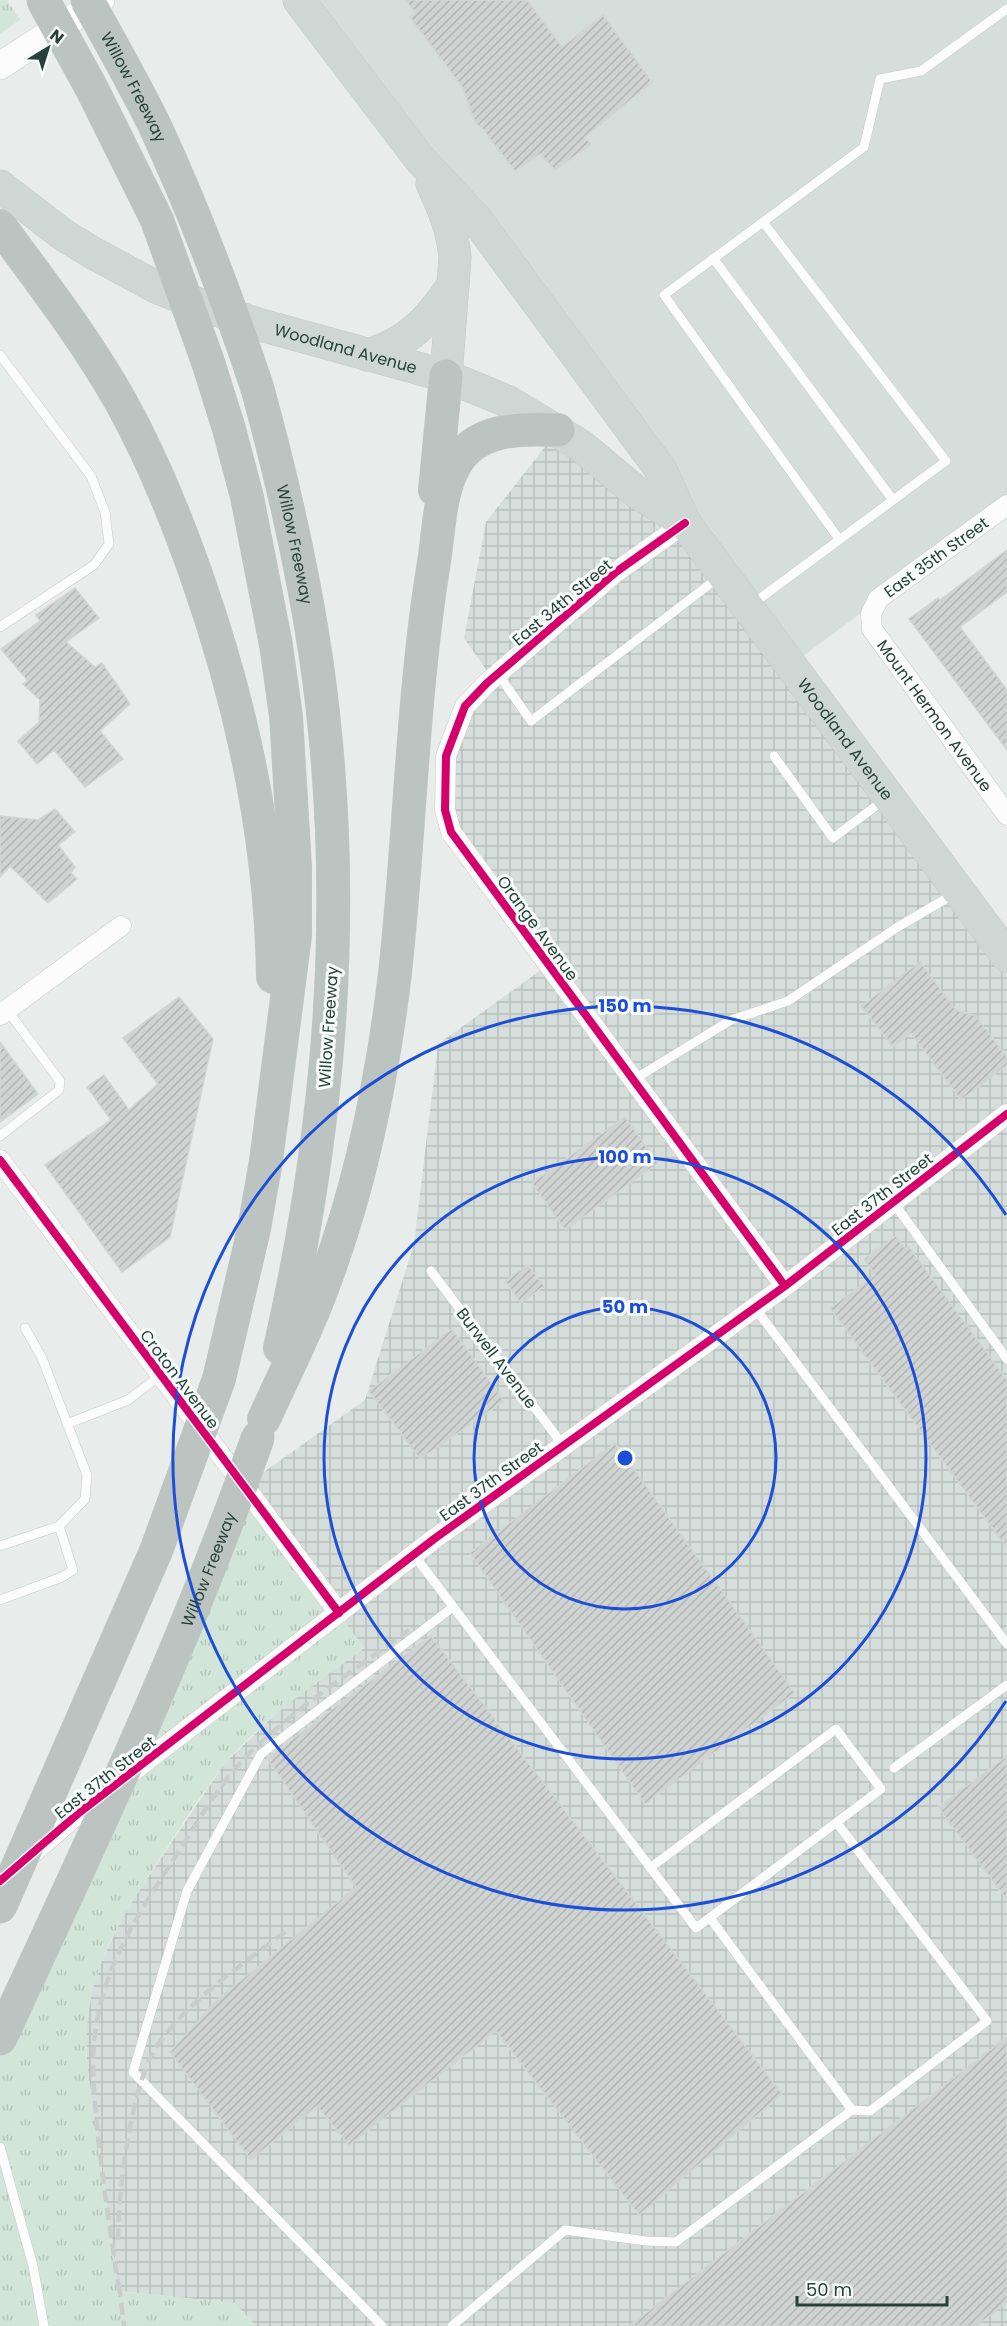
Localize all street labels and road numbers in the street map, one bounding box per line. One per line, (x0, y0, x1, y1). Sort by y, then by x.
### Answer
street label: Willow Freeway (95, 28, 172, 146)
street label: Woodland Avenue (272, 318, 420, 380)
street label: Willow Freeway (271, 482, 318, 606)
street label: East 35th Street (879, 512, 993, 603)
street label: East 34th Street (507, 554, 617, 651)
street label: Mount Hermon Avenue (871, 635, 997, 797)
street label: Woodland Avenue (792, 673, 898, 805)
street label: Orange Avenue (492, 871, 584, 986)
street label: Willow Freeway (313, 965, 344, 1089)
street label: East 37th Street (827, 1147, 938, 1241)
street label: Burwell Avenue (451, 1303, 542, 1414)
street label: Croton Avenue (135, 1325, 225, 1434)
street label: East 37th Street (435, 1436, 548, 1527)
street label: Willow Freeway (176, 1509, 242, 1630)
street label: East 37th Street (50, 1730, 161, 1824)

